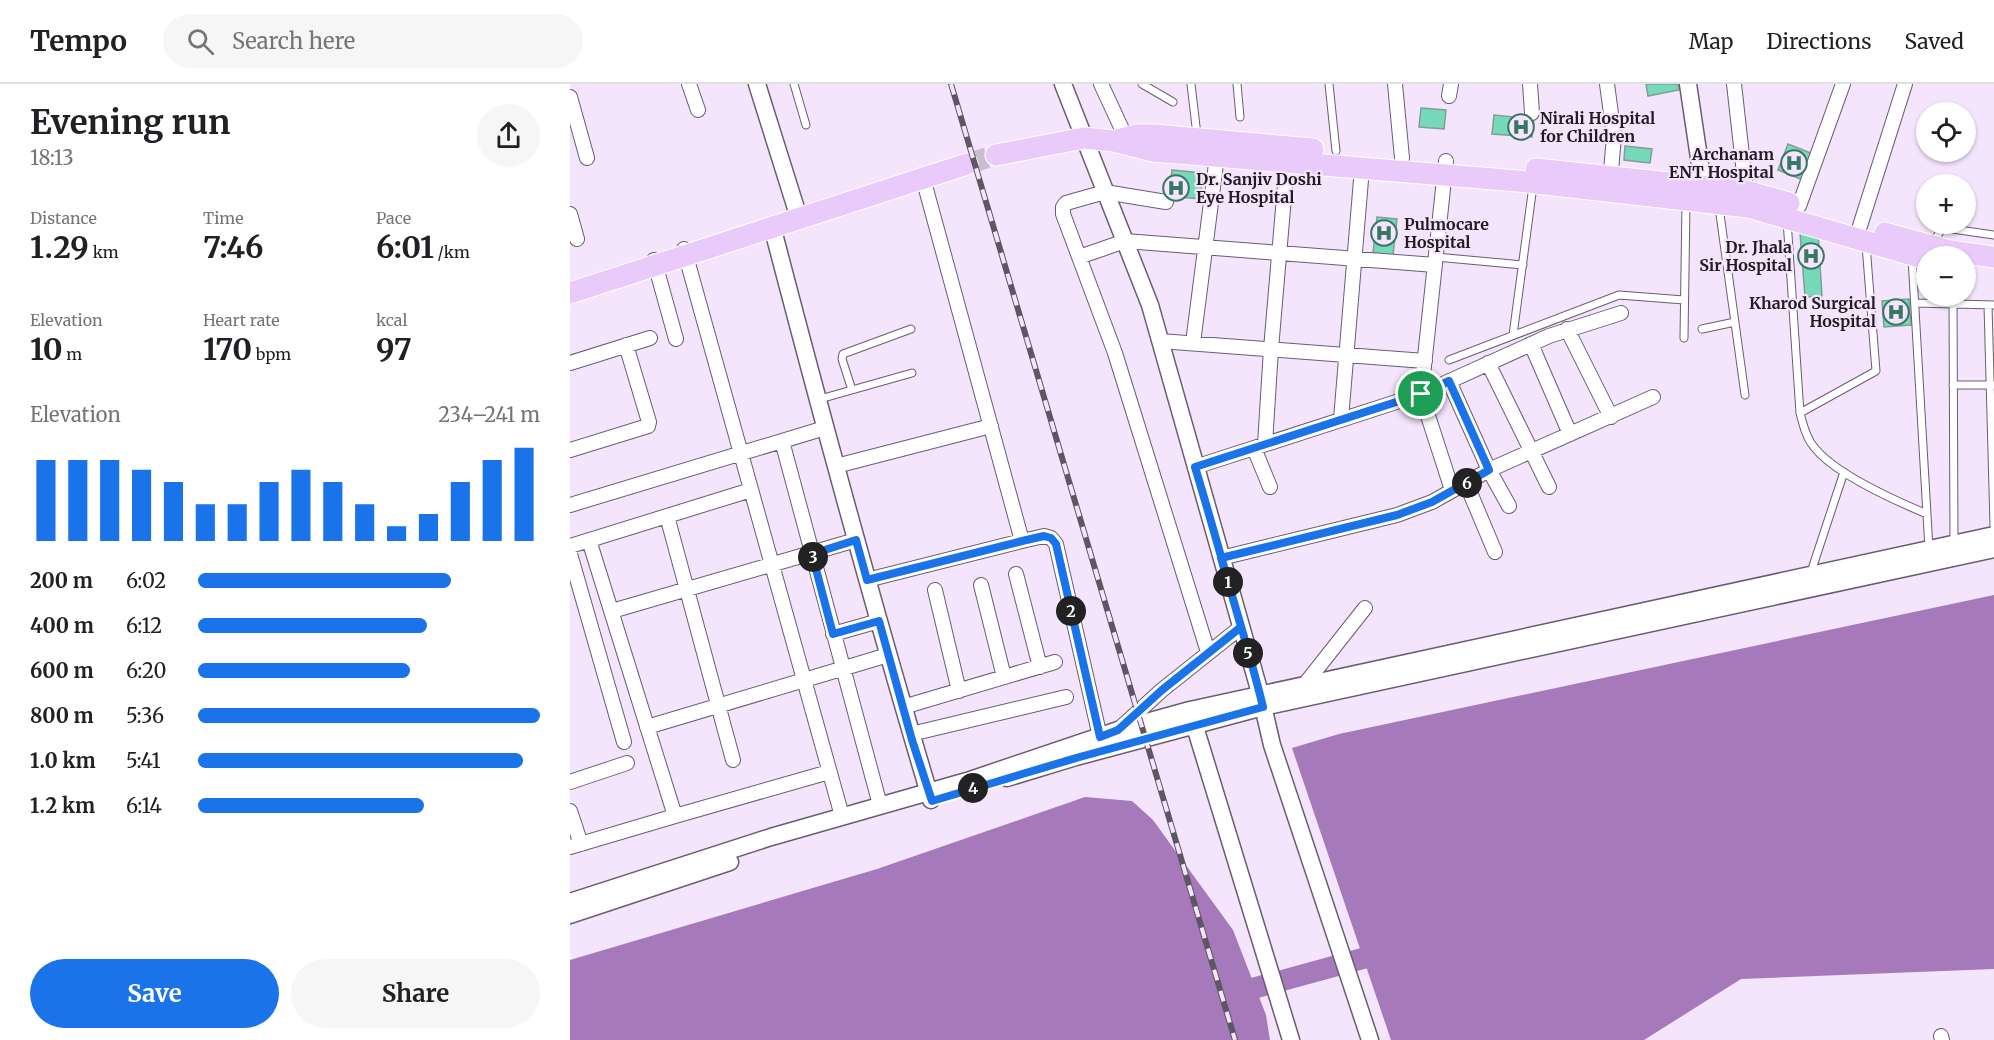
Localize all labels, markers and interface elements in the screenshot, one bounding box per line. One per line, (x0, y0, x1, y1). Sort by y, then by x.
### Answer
search box (163, 14, 583, 68)
text: Tempo (30, 23, 127, 59)
icon: search (184, 25, 217, 58)
text: Search here (232, 27, 355, 55)
text: Map (1689, 28, 1733, 55)
text: Directions (1766, 28, 1871, 55)
text: Saved (1904, 28, 1964, 55)
text: Evening run (30, 102, 230, 143)
map controls (1916, 102, 1976, 306)
button: locate (1916, 102, 1976, 162)
button: share (477, 104, 540, 167)
place label: Nirali Hospital for Children (1540, 108, 1655, 146)
hospital icon: Nirali Hospital for Children (1506, 112, 1536, 142)
place label: Archanam ENT Hospital (1669, 144, 1774, 182)
text: 18:13 (30, 145, 74, 170)
hospital icon: Archanam ENT Hospital (1779, 148, 1809, 178)
place label: Dr. Sanjiv Doshi Eye Hospital (1196, 169, 1322, 207)
hospital icon: Dr. Sanjiv Doshi Eye Hospital (1161, 173, 1191, 203)
button: + (1916, 174, 1976, 234)
text: Distance (30, 208, 97, 228)
text: Time (203, 208, 244, 228)
text: Pace (376, 208, 411, 228)
place label: Pulmocare Hospital (1404, 214, 1489, 252)
hospital icon: Pulmocare Hospital (1369, 218, 1399, 248)
text: 1.29 (30, 228, 89, 266)
text: 7:46 (203, 228, 263, 266)
text: 6:01 (376, 228, 434, 266)
place label: Dr. Jhala Sir Hospital (1699, 237, 1792, 275)
hospital icon: Dr. Jhala Sir Hospital (1796, 241, 1826, 271)
text: km (89, 242, 119, 262)
text: /km (434, 242, 470, 262)
button: − (1916, 246, 1976, 306)
place label: Kharod Surgical Hospital (1749, 293, 1876, 331)
hospital icon: Kharod Surgical Hospital (1881, 297, 1911, 327)
text: Elevation (30, 310, 103, 330)
text: Heart rate (203, 310, 280, 330)
text: kcal (376, 310, 407, 330)
text: 10 (30, 330, 63, 368)
text: 170 (203, 330, 252, 368)
text: 97 (376, 330, 412, 368)
text: m (63, 344, 82, 364)
text: bpm (252, 344, 291, 364)
pin (1395, 368, 1446, 419)
icon: arrive (1404, 377, 1437, 410)
text: Elevation (30, 402, 121, 427)
text: 234–241 m (438, 402, 540, 427)
pin: 6 (1452, 468, 1482, 498)
text: 6 (1462, 473, 1472, 493)
pin: 3 (798, 542, 828, 572)
text: 3 (808, 547, 818, 567)
pin: 1 (1213, 567, 1243, 597)
text: 200 m (30, 568, 93, 593)
text: 6:02 (126, 568, 166, 593)
text: 1 (1224, 572, 1232, 592)
pin: 2 (1056, 596, 1086, 626)
text: 2 (1066, 601, 1076, 621)
text: 400 m (30, 613, 94, 638)
text: 6:12 (126, 613, 162, 638)
pin: 5 (1233, 638, 1263, 668)
text: 5 (1243, 643, 1253, 663)
text: 600 m (30, 658, 94, 683)
text: 6:20 (126, 658, 166, 683)
text: 800 m (30, 703, 94, 728)
text: 5:36 (126, 703, 164, 728)
text: 1.0 km (30, 748, 96, 773)
text: 5:41 (126, 748, 161, 773)
pin: 4 (958, 773, 988, 803)
text: 4 (968, 778, 978, 798)
text: 1.2 km (30, 793, 95, 818)
text: 6:14 (126, 793, 162, 818)
button: Save (30, 959, 279, 1028)
button: Share (291, 959, 540, 1028)

